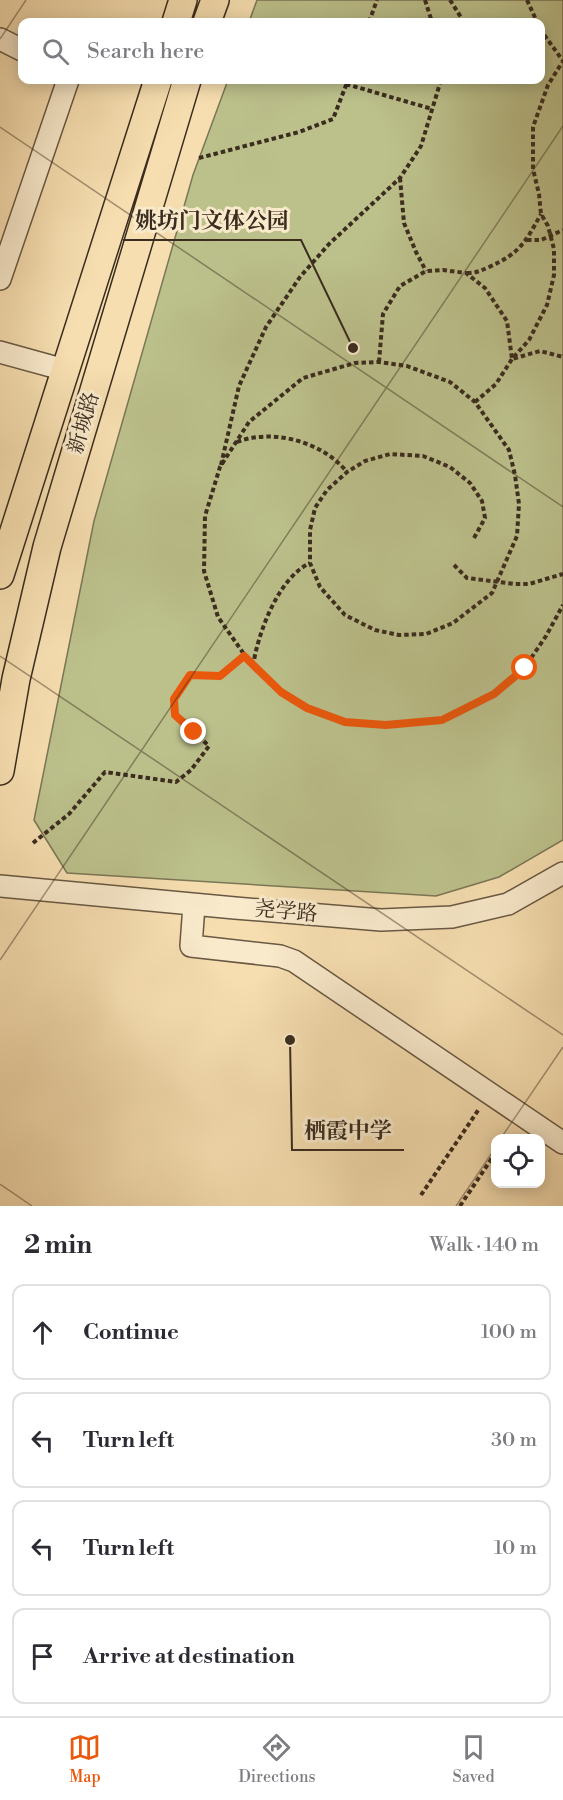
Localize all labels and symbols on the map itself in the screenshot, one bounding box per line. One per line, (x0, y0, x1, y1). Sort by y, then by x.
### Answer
callout: 姚坊门文体公园 (123, 200, 301, 240)
text: 姚坊门文体公园 (135, 208, 289, 235)
street label: 新城路 (63, 389, 105, 457)
route start (511, 654, 537, 680)
route end (180, 718, 206, 744)
street label: 尧学路 (253, 896, 319, 928)
callout: 栖霞中学 (292, 1110, 404, 1150)
text: 栖霞中学 (304, 1118, 392, 1145)

